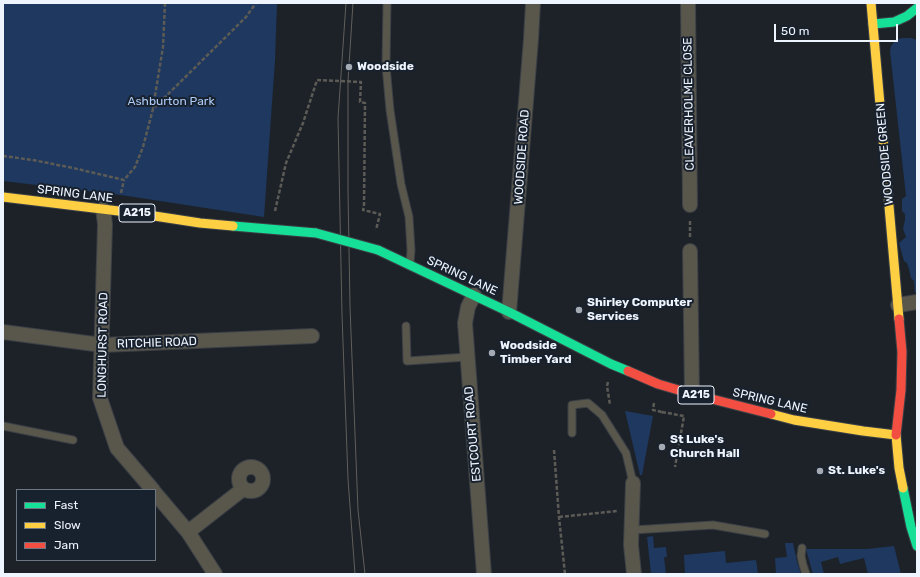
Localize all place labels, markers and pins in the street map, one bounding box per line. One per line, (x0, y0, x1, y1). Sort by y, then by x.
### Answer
place label: Woodside (357, 60, 414, 74)
marker: Woodside (344, 62, 354, 72)
place label: Shirley Computer Services (587, 296, 692, 324)
marker: Shirley Computer Services (574, 305, 584, 315)
place label: Woodside Timber Yard (500, 339, 572, 367)
marker: Woodside Timber Yard (487, 348, 497, 358)
place label: St Luke's Church Hall (670, 433, 740, 461)
marker: St Luke's Church Hall (657, 442, 667, 452)
place label: St. Luke's (828, 464, 885, 478)
marker: St. Luke's (815, 466, 825, 476)

